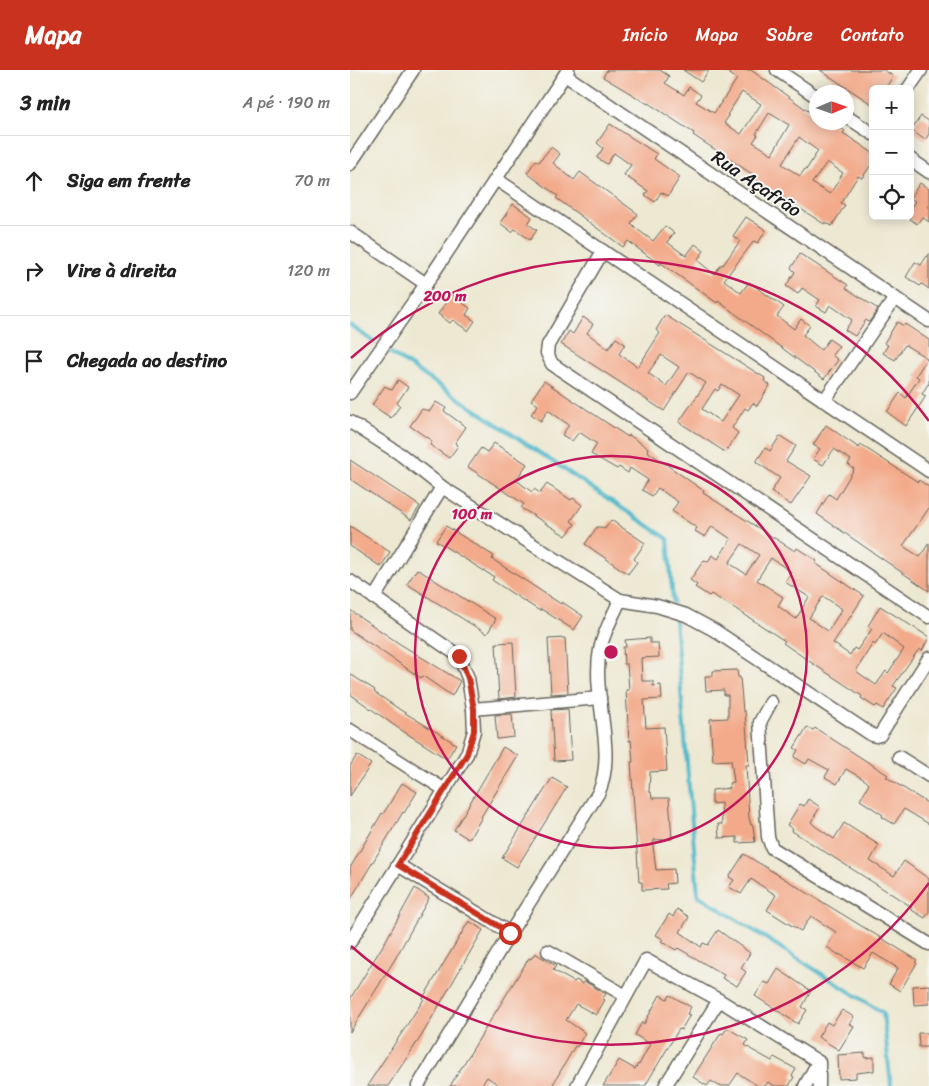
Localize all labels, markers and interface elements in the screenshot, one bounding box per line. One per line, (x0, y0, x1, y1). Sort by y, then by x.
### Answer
text: Mapa (25, 14, 81, 56)
text: Início (623, 19, 668, 51)
text: Mapa (696, 19, 738, 51)
text: Sobre (766, 19, 813, 51)
text: Contato (841, 19, 904, 51)
text: 3 min (20, 84, 70, 122)
north arrow (809, 85, 854, 130)
map controls (869, 85, 914, 220)
button: + (869, 85, 914, 130)
text: A pé · 190 m (243, 88, 330, 117)
button: − (869, 130, 914, 175)
street label: Rua Açafrão (705, 141, 809, 226)
text: Siga em frente (67, 164, 190, 197)
text: 70 m (294, 166, 330, 195)
icon: ahead (20, 167, 48, 195)
button: locate (869, 175, 914, 220)
text: Vire à direita (67, 254, 176, 287)
text: 120 m (287, 256, 330, 285)
icon: right (20, 257, 48, 285)
text: 200 m (422, 283, 467, 309)
text: Chegada ao destino (67, 344, 227, 377)
icon: arrive (20, 347, 48, 375)
text: 100 m (452, 501, 493, 527)
centre of rings (602, 643, 620, 661)
route end (448, 645, 471, 668)
route start (499, 922, 522, 945)

